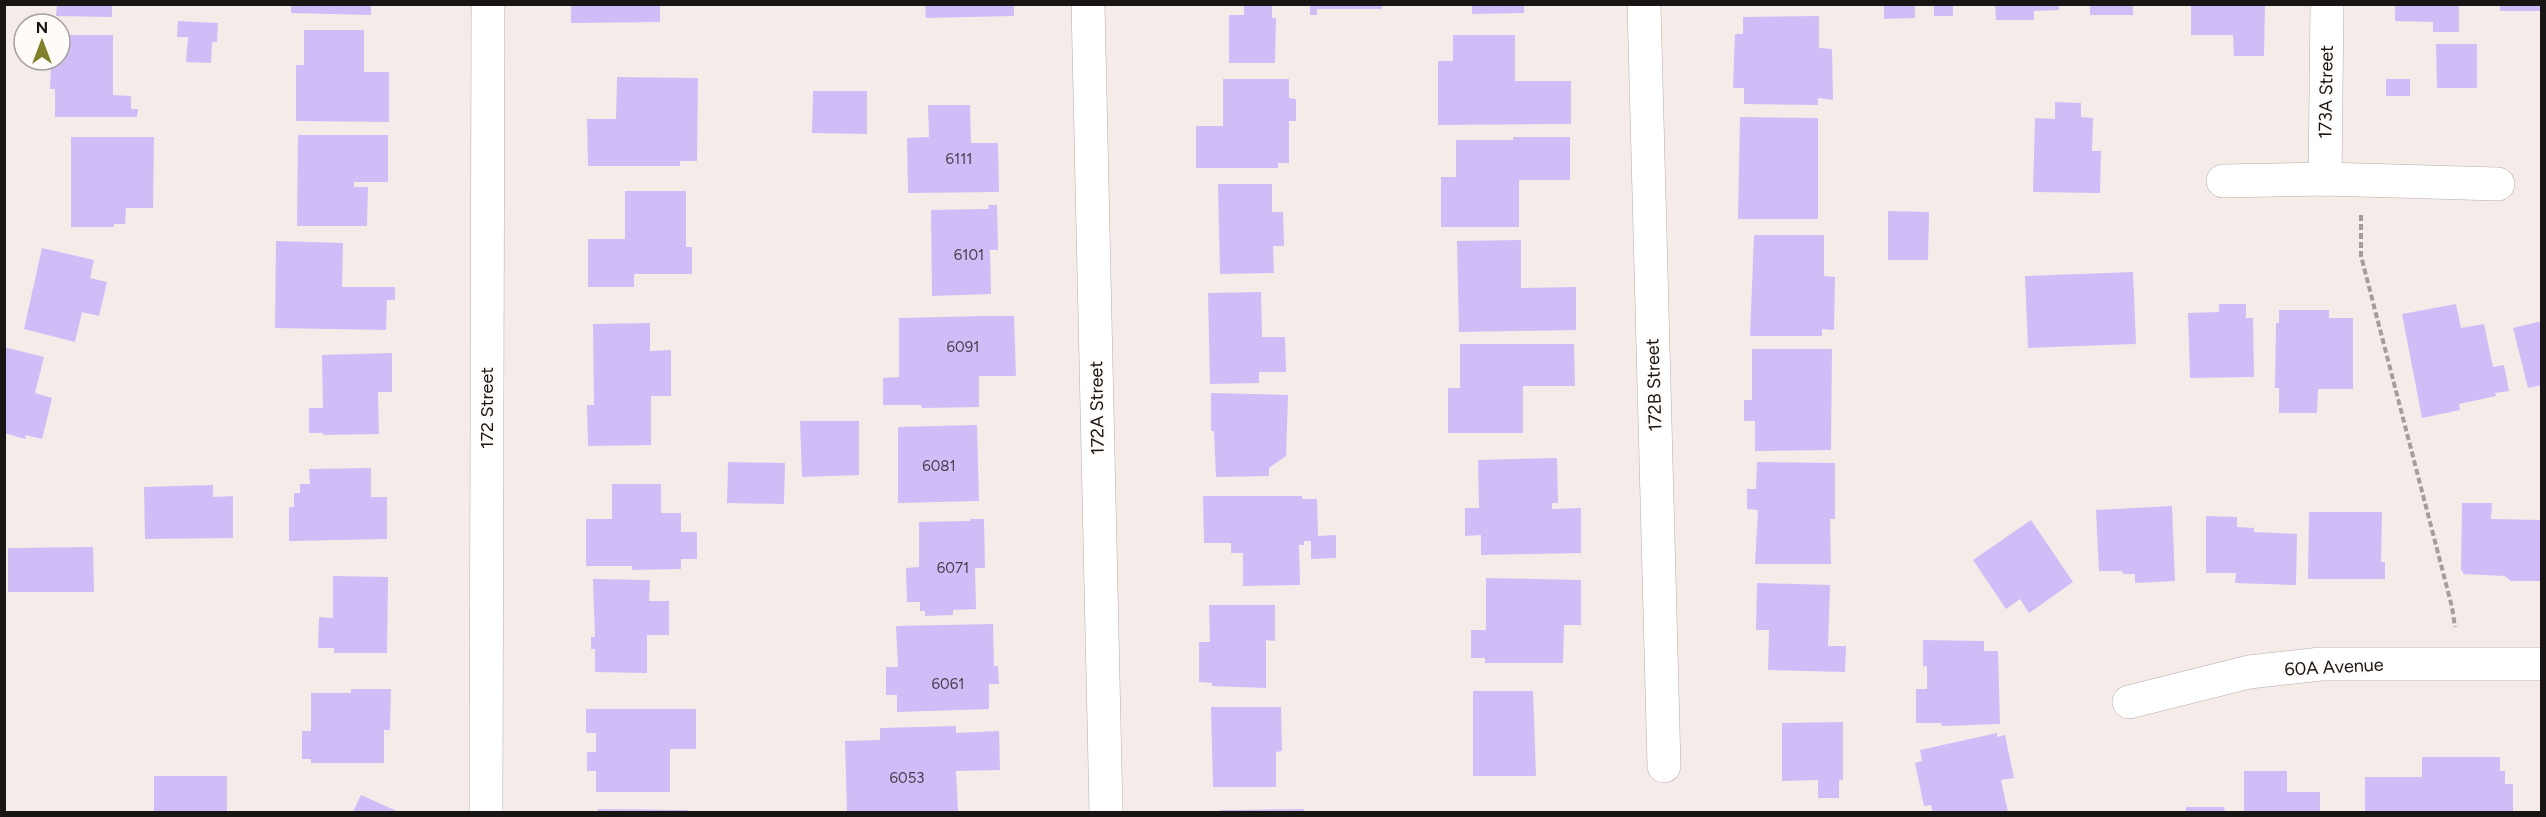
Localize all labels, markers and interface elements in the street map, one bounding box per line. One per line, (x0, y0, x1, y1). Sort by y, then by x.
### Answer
north arrow (12, 12, 72, 72)
text: N (36, 18, 48, 37)
street label: 173A Street (2314, 45, 2338, 139)
house number: 6111 (945, 150, 973, 168)
house number: 6101 (954, 246, 984, 264)
house number: 6091 (947, 338, 979, 356)
street label: 172B Street (1641, 338, 1667, 432)
street label: 172A Street (1085, 361, 1109, 455)
street label: 172 Street (476, 367, 498, 449)
house number: 6081 (922, 457, 956, 475)
house number: 6071 (937, 559, 969, 577)
street label: 60A Avenue (2284, 653, 2384, 681)
house number: 6061 (932, 675, 964, 693)
house number: 6053 (890, 769, 924, 787)

